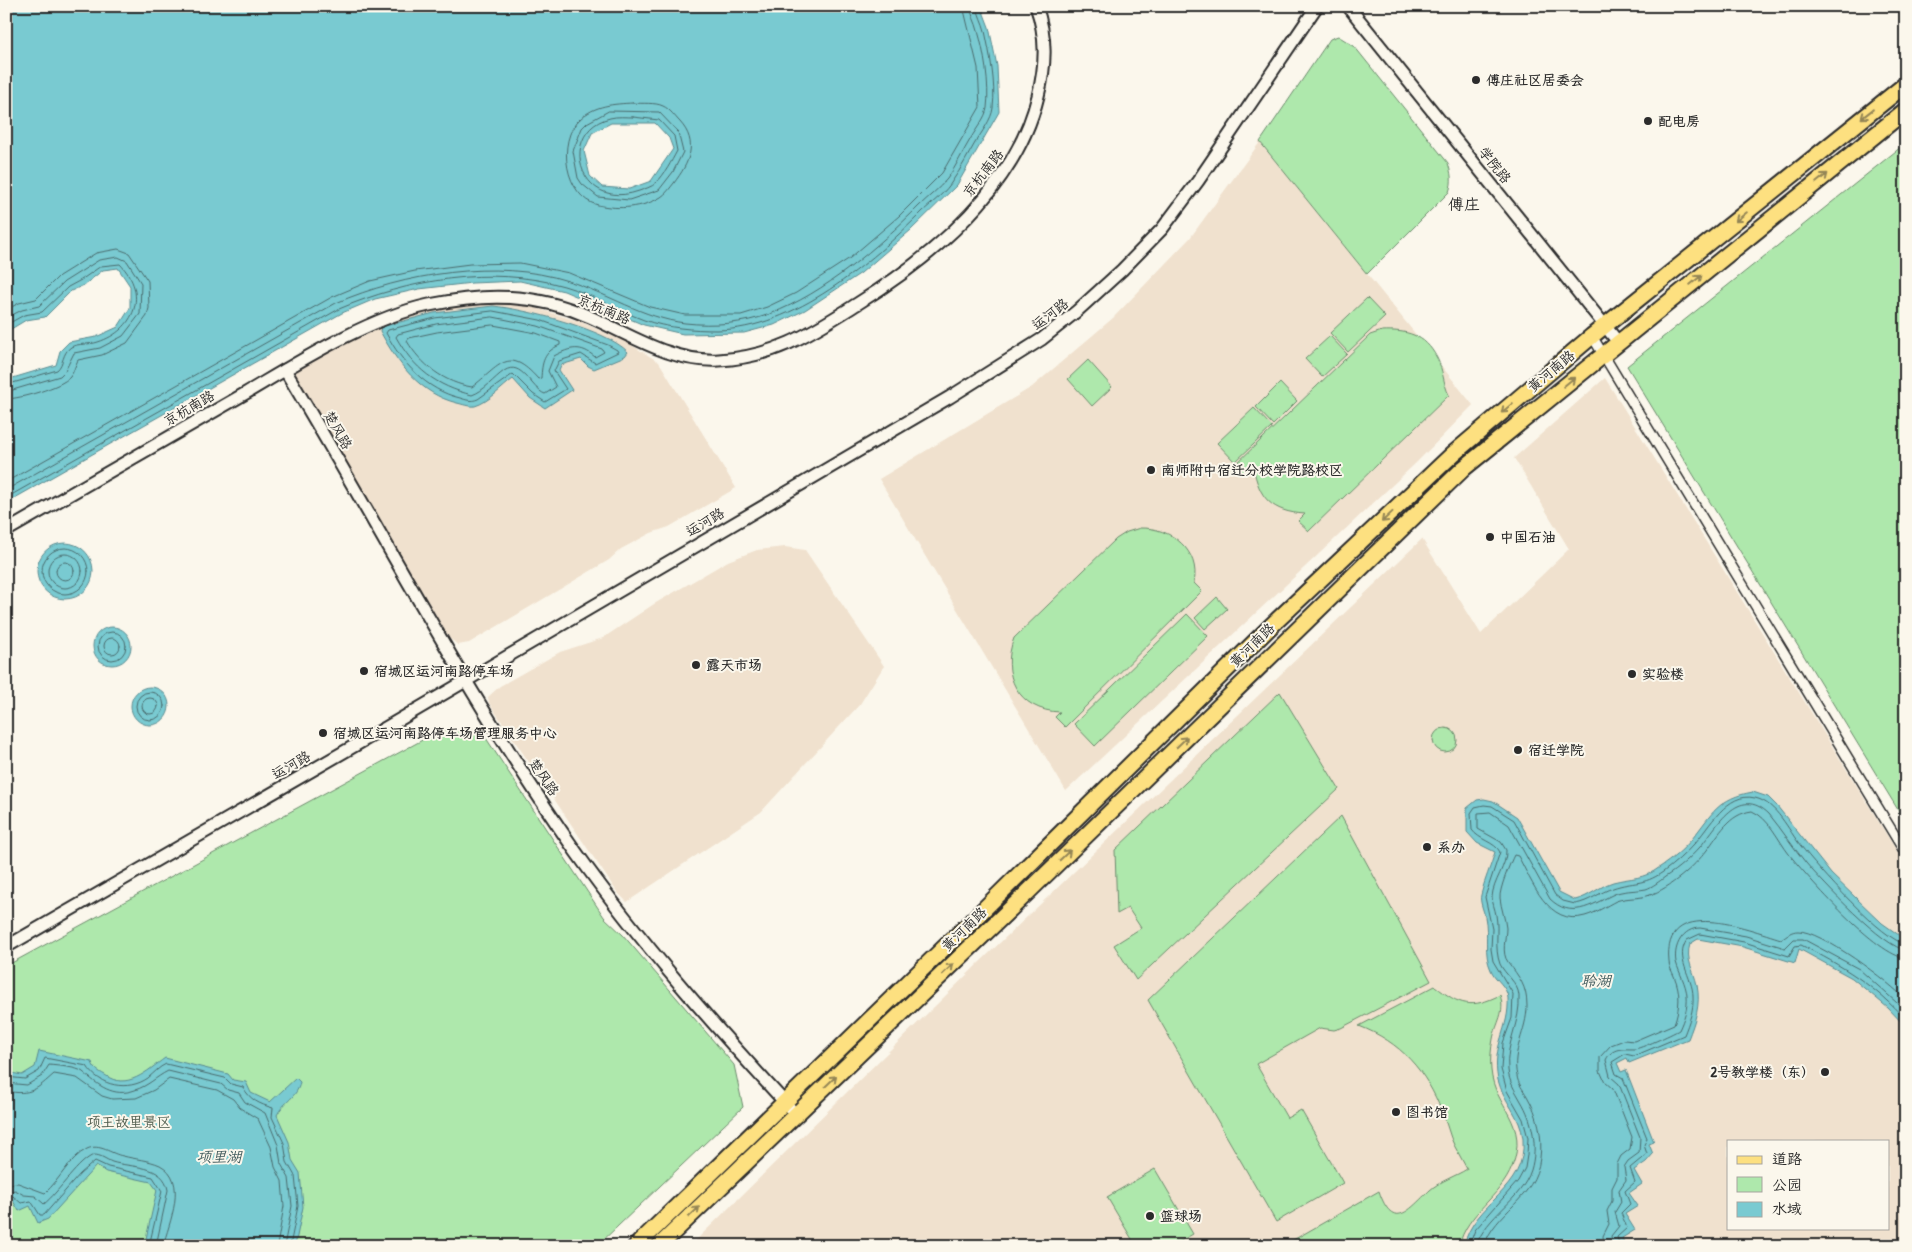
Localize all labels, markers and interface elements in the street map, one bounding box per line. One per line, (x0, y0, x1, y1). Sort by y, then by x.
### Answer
place label: 傅庄社区居委会 (1486, 70, 1584, 89)
marker: 傅庄社区居委会 (1470, 74, 1482, 86)
one-way arrow (1860, 109, 1874, 119)
place label: 配电房 (1658, 111, 1700, 130)
marker: 配电房 (1642, 115, 1654, 127)
street label: 学院路 (1475, 142, 1516, 187)
street label: 京杭南路 (958, 145, 1007, 201)
one-way arrow (1815, 172, 1828, 183)
district label: 傅庄 (1448, 193, 1480, 215)
one-way arrow (1735, 211, 1748, 222)
one-way arrow (1689, 274, 1702, 285)
street label: 京杭南路 (575, 289, 634, 328)
street label: 运河路 (1027, 293, 1072, 334)
street label: 黄河南路 (1523, 345, 1578, 396)
one-way arrow (1562, 377, 1575, 388)
street label: 京杭南路 (160, 385, 218, 430)
one-way arrow (1501, 402, 1514, 413)
street label: 楚风路 (320, 407, 357, 453)
place label: 南师附中宿迁分校学院路校区 (1161, 460, 1343, 479)
marker: 南师附中宿迁分校学院路校区 (1145, 464, 1157, 476)
street label: 运河路 (682, 503, 728, 541)
one-way arrow (1380, 511, 1393, 523)
place label: 中国石油 (1500, 527, 1556, 546)
marker: 中国石油 (1484, 531, 1496, 543)
street label: 黄河南路 (1225, 618, 1278, 671)
place label: 露天市场 (706, 655, 762, 674)
marker: 露天市场 (690, 659, 702, 671)
place label: 宿城区运河南路停车场 (374, 661, 514, 680)
place label: 实验楼 (1642, 664, 1684, 683)
marker: 宿城区运河南路停车场 (358, 665, 370, 677)
marker: 实验楼 (1626, 668, 1638, 680)
place label: 宿城区运河南路停车场管理服务中心 (333, 723, 557, 742)
marker: 宿城区运河南路停车场管理服务中心 (317, 727, 329, 739)
one-way arrow (1175, 736, 1188, 748)
place label: 宿迁学院 (1528, 740, 1584, 759)
marker: 宿迁学院 (1512, 744, 1524, 756)
street label: 运河路 (268, 746, 314, 783)
street label: 楚风路 (525, 754, 564, 799)
place label: 系办 (1437, 837, 1465, 856)
marker: 系办 (1421, 841, 1433, 853)
one-way arrow (1059, 849, 1071, 862)
street label: 黄河南路 (937, 902, 990, 955)
one-way arrow (942, 963, 954, 975)
water label: 聆湖 (1581, 970, 1613, 991)
place label: 2号教学楼（东） (1710, 1062, 1815, 1081)
marker: 2号教学楼（东） (1819, 1066, 1831, 1078)
one-way arrow (825, 1075, 837, 1087)
place label: 图书馆 (1406, 1102, 1448, 1121)
marker: 图书馆 (1390, 1106, 1402, 1118)
park label: 项王故里景区 (87, 1112, 171, 1131)
legend (1727, 1140, 1890, 1230)
water label: 项里湖 (196, 1146, 243, 1167)
text: 道路 (1772, 1148, 1802, 1169)
text: 公园 (1772, 1174, 1802, 1195)
text: 水域 (1772, 1198, 1802, 1219)
one-way arrow (688, 1206, 701, 1218)
place label: 篮球场 (1160, 1206, 1202, 1225)
marker: 篮球场 (1144, 1210, 1156, 1222)

